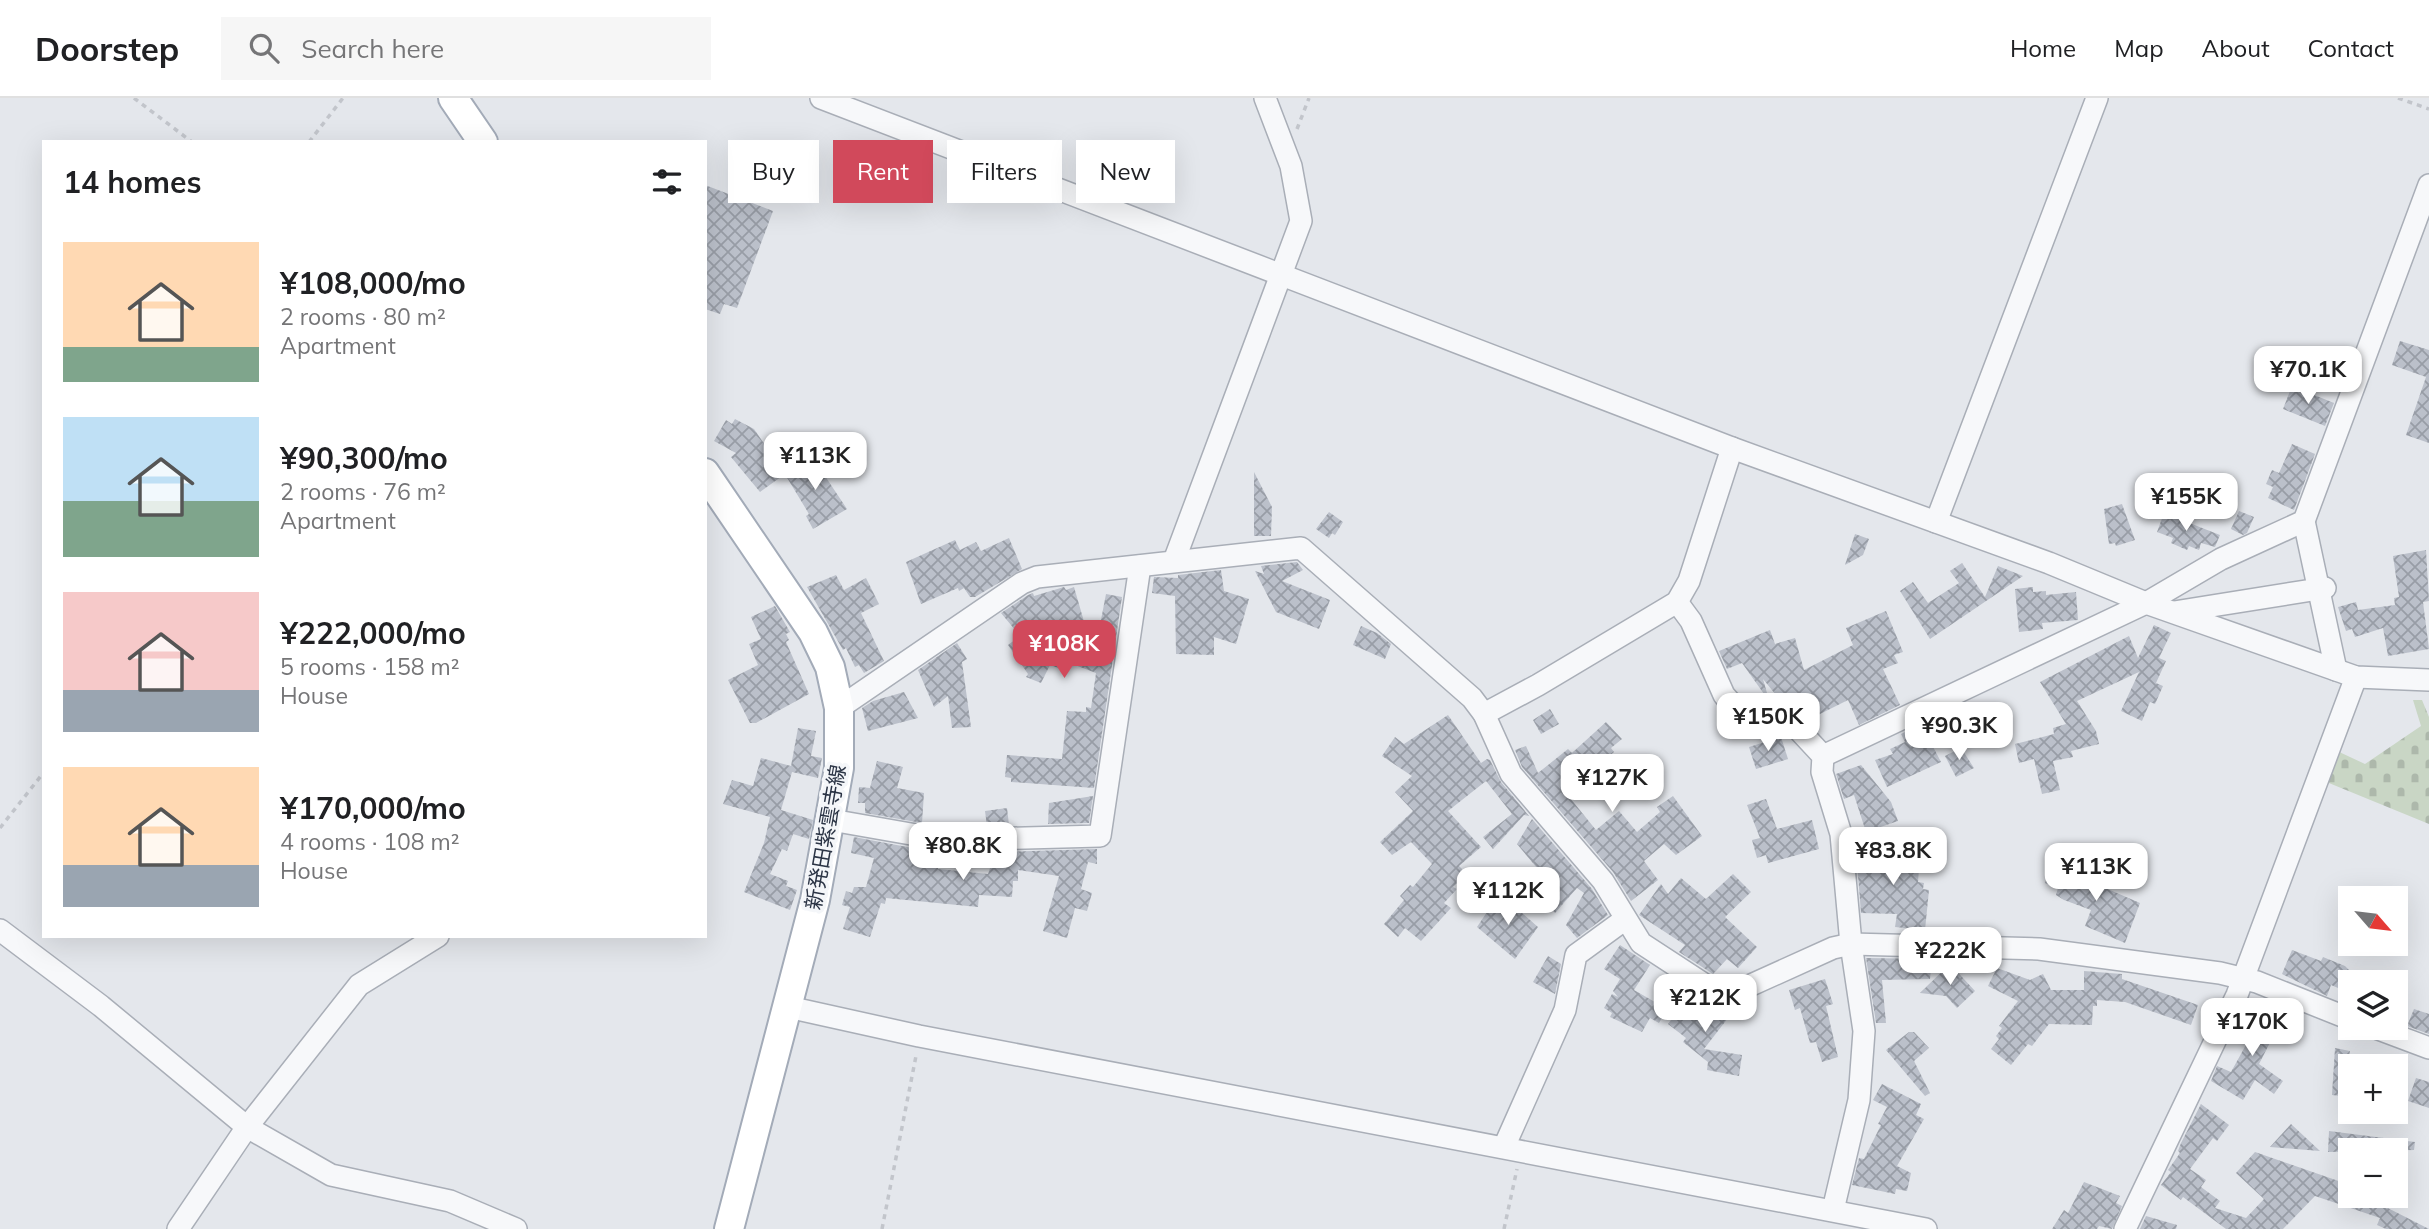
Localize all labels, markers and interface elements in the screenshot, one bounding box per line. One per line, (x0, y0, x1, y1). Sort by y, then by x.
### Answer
search box (221, 17, 711, 80)
text: Doorstep (35, 28, 179, 69)
icon: search (245, 29, 283, 67)
text: Search here (301, 32, 444, 65)
text: Home (2010, 33, 2076, 63)
text: Map (2114, 33, 2164, 63)
text: About (2202, 33, 2270, 63)
text: Contact (2308, 33, 2394, 63)
chip: Buy (728, 140, 819, 203)
chip: Rent (833, 140, 933, 203)
chip: Filters (947, 140, 1062, 203)
chip: New (1076, 140, 1175, 203)
text: 14 homes (63, 163, 202, 201)
icon: filters (648, 163, 686, 201)
text: ¥108,000/mo (280, 264, 466, 302)
icon: home (119, 270, 203, 354)
text: 2 rooms · 80 m² (280, 302, 446, 331)
text: Apartment (280, 331, 396, 360)
pin: ¥70.1K (2251, 346, 2365, 406)
text: ¥70.1K (2270, 354, 2346, 383)
pin: ¥113K (766, 432, 864, 492)
text: ¥90,300/mo (280, 439, 448, 477)
text: ¥113K (780, 440, 850, 469)
icon: home (119, 445, 203, 529)
pin: ¥155K (2137, 474, 2235, 533)
text: 2 rooms · 76 m² (280, 477, 446, 506)
text: ¥155K (2151, 481, 2221, 510)
text: Apartment (280, 506, 396, 535)
text: ¥222,000/mo (280, 614, 466, 652)
icon: home (119, 620, 203, 704)
pin: ¥108K (1015, 620, 1113, 680)
text: ¥108K (1029, 628, 1099, 657)
text: 5 rooms · 158 m² (280, 652, 460, 681)
text: House (280, 681, 348, 710)
pin: ¥150K (1719, 694, 1817, 753)
text: ¥150K (1733, 701, 1803, 730)
pin: ¥90.3K (1902, 702, 2016, 762)
text: ¥90.3K (1921, 710, 1997, 739)
pin: ¥127K (1563, 754, 1661, 814)
street label: 新発田紫雲寺線 (799, 762, 851, 912)
text: ¥127K (1577, 762, 1647, 791)
text: ¥170,000/mo (280, 789, 466, 827)
icon: home (119, 795, 203, 879)
pin: ¥80.8K (906, 822, 1020, 882)
text: 4 rooms · 108 m² (280, 827, 460, 856)
pin: ¥83.8K (1836, 828, 1950, 887)
text: ¥80.8K (925, 830, 1001, 859)
text: ¥83.8K (1855, 835, 1931, 864)
pin: ¥113K (2047, 844, 2145, 903)
text: ¥113K (2061, 851, 2131, 880)
text: House (280, 856, 348, 885)
pin: ¥112K (1459, 868, 1557, 927)
text: ¥112K (1473, 875, 1543, 904)
north arrow (2338, 886, 2408, 956)
map controls (2338, 886, 2408, 1208)
pin: ¥222K (1901, 928, 1999, 987)
text: ¥222K (1915, 935, 1985, 964)
button: layers (2338, 970, 2408, 1040)
pin: ¥212K (1656, 974, 1754, 1034)
text: ¥212K (1670, 982, 1740, 1011)
pin: ¥170K (2203, 998, 2301, 1058)
text: ¥170K (2217, 1006, 2287, 1035)
button: + (2338, 1054, 2408, 1124)
button: − (2338, 1138, 2408, 1208)

